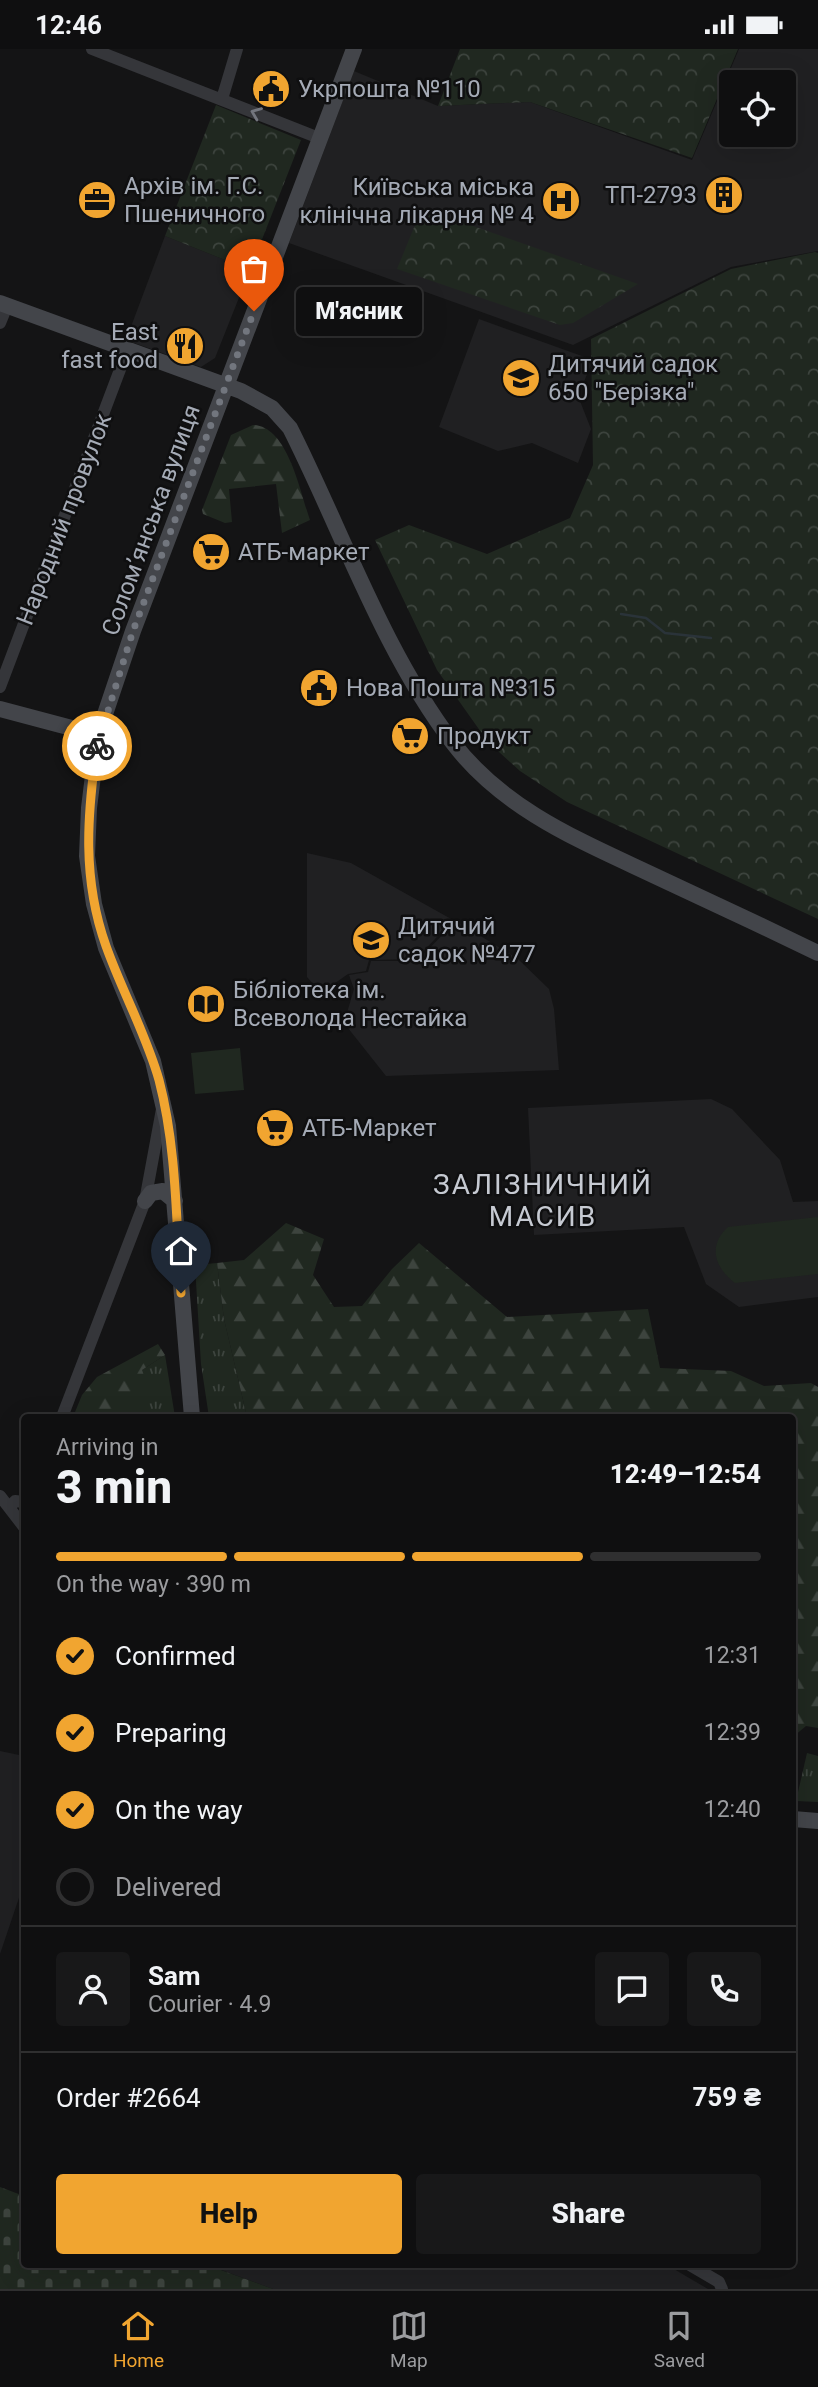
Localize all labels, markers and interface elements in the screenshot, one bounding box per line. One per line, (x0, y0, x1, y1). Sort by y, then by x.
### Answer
text: 12:46 (35, 10, 102, 40)
public building icon: Укрпошта №110 (250, 68, 292, 110)
map controls (719, 70, 796, 147)
button: locate (719, 70, 796, 147)
place label: Укрпошта №110 (298, 75, 481, 103)
one-way arrow (251, 107, 263, 121)
place label: Архів ім. Г.С. Пшеничного (124, 172, 265, 228)
place label: Київська міська клінічна лікарня № 4 (299, 173, 534, 229)
building icon: ТП-2793 (703, 174, 745, 216)
office icon: Архів ім. Г.С. Пшеничного (76, 179, 118, 221)
hospital icon: Київська міська клінічна лікарня № 4 (540, 180, 582, 222)
place label: ТП-2793 (605, 181, 697, 209)
pin (224, 239, 284, 311)
icon: bag (235, 250, 273, 288)
callout: М'ясник (296, 287, 422, 335)
text: М'ясник (315, 298, 403, 325)
place label: East fast food (61, 318, 158, 374)
restaurant icon: East fast food (164, 325, 206, 367)
place label: Дитячий садок 650 "Берізка" (548, 350, 718, 406)
school or university icon: Дитячий садок 650 "Берізка" (500, 357, 542, 399)
street label: Соломʼянська вулиця (96, 401, 206, 639)
street label: Народний провулок (11, 409, 117, 629)
supermarket icon: АТБ-маркет (190, 531, 232, 573)
place label: АТБ-маркет (238, 538, 370, 566)
public building icon: Нова Пошта №315 (298, 667, 340, 709)
place label: Нова Пошта №315 (346, 674, 555, 702)
courier (62, 711, 132, 781)
supermarket icon: Продукт (389, 715, 431, 757)
place label: Продукт (437, 722, 531, 750)
icon: bike (78, 727, 116, 765)
place label: Дитячий садок №477 (398, 912, 536, 968)
school or university icon: Дитячий садок №477 (350, 919, 392, 961)
place label: Бібліотека ім. Всеволода Нестайка (233, 976, 467, 1032)
library icon: Бібліотека ім. Всеволода Нестайка (185, 983, 227, 1025)
supermarket icon: АТБ-Маркет (254, 1107, 296, 1149)
place label: АТБ-Маркет (302, 1114, 437, 1142)
district label: ЗАЛІЗНИЧНИЙ МАСИВ (433, 1168, 653, 1233)
pin (151, 1221, 211, 1293)
icon: home (162, 1232, 200, 1270)
text: Arriving in (56, 1434, 159, 1461)
text: 12:49–12:54 (610, 1459, 761, 1489)
text: 3 min (56, 1460, 172, 1514)
text: On the way · 390 m (56, 1571, 251, 1598)
icon: check (56, 1637, 94, 1675)
text: Confirmed (115, 1641, 236, 1671)
text: 12:31 (704, 1642, 761, 1669)
icon: check (56, 1714, 94, 1752)
text: Preparing (115, 1718, 227, 1748)
text: 12:39 (704, 1719, 761, 1746)
icon: check (56, 1791, 94, 1829)
text: On the way (115, 1795, 243, 1825)
text: 12:40 (704, 1796, 761, 1823)
text: Delivered (115, 1872, 222, 1902)
button: person (56, 1952, 130, 2026)
button: chat (595, 1952, 669, 2026)
button: phone (687, 1952, 761, 2026)
text: Sam (148, 1961, 200, 1991)
text: Courier · 4.9 (148, 1991, 271, 2018)
text: 759 ₴ (692, 2082, 761, 2112)
text: Order #2664 (56, 2083, 201, 2113)
button: Help (56, 2174, 402, 2254)
button: Share (416, 2174, 761, 2254)
tab: Home (113, 2307, 164, 2372)
tab: Map (390, 2307, 428, 2372)
tab: Saved (654, 2307, 705, 2372)

